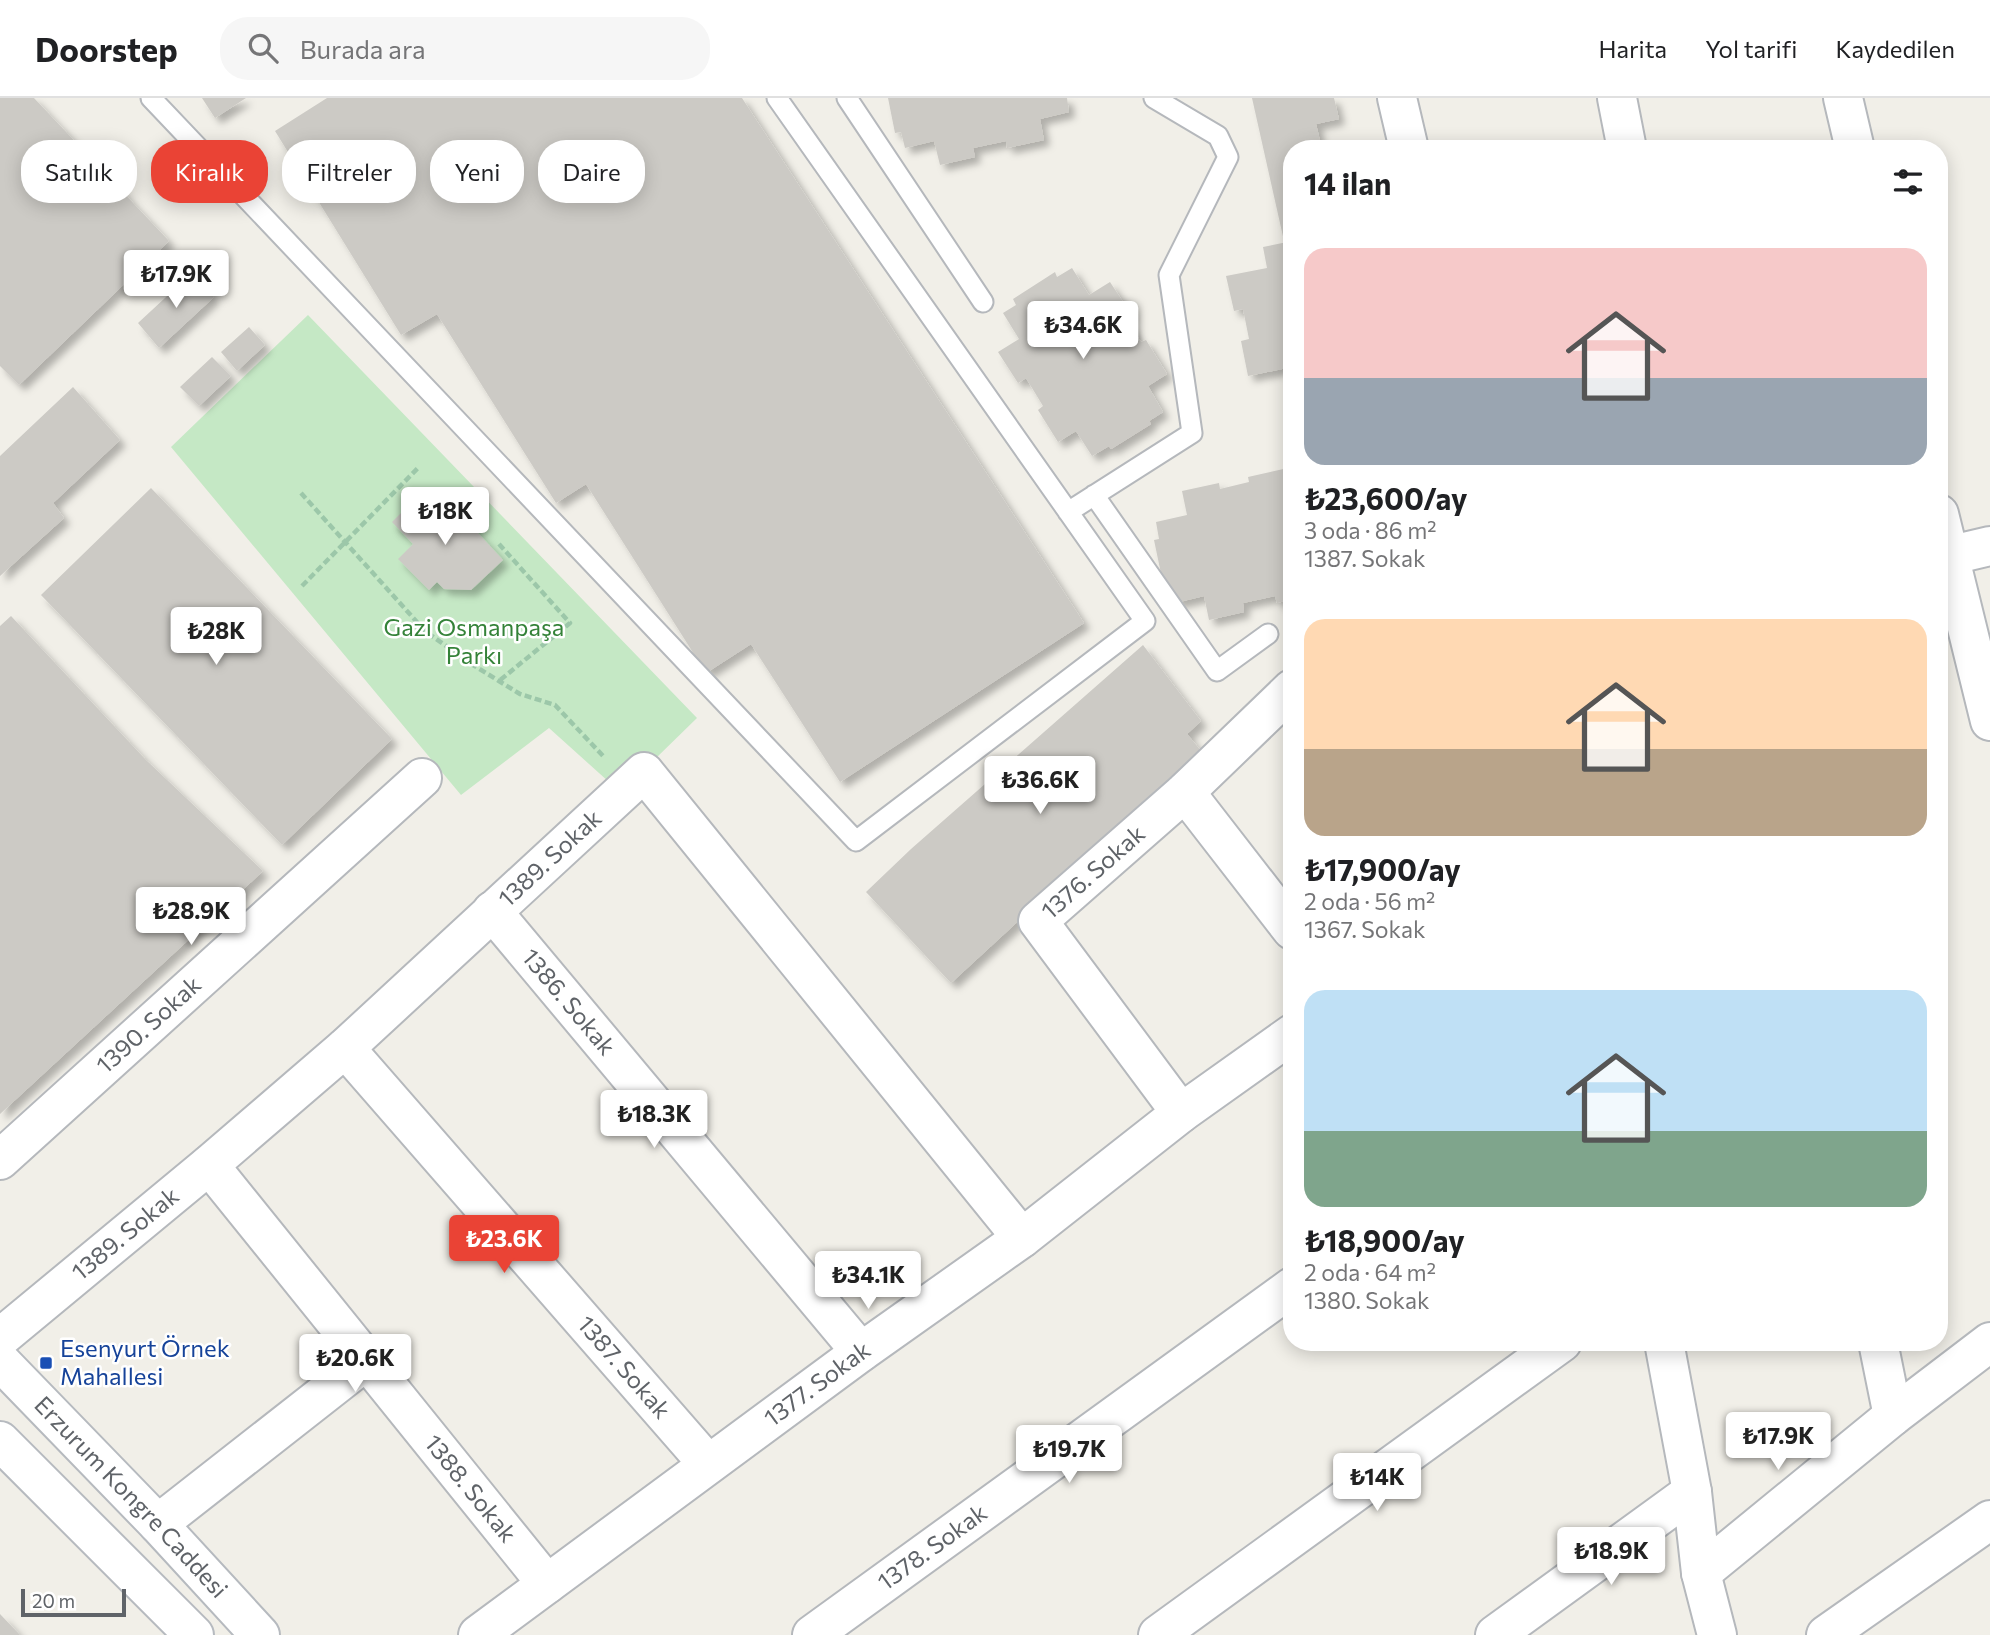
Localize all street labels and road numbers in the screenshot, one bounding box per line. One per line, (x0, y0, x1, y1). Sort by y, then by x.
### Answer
street label: 1389. Sokak (492, 803, 607, 912)
street label: 1376. Sokak (1035, 818, 1150, 924)
street label: 1386. Sokak (517, 942, 622, 1060)
street label: 1390. Sokak (90, 969, 206, 1079)
street label: 1389. Sokak (65, 1180, 184, 1286)
street label: 1387. Sokak (572, 1309, 678, 1424)
street label: 1377. Sokak (758, 1334, 875, 1432)
street label: Erzurum Kongre Caddesi (29, 1390, 234, 1603)
street label: 1388. Sokak (419, 1428, 523, 1548)
street label: 1378. Sokak (871, 1497, 992, 1596)

